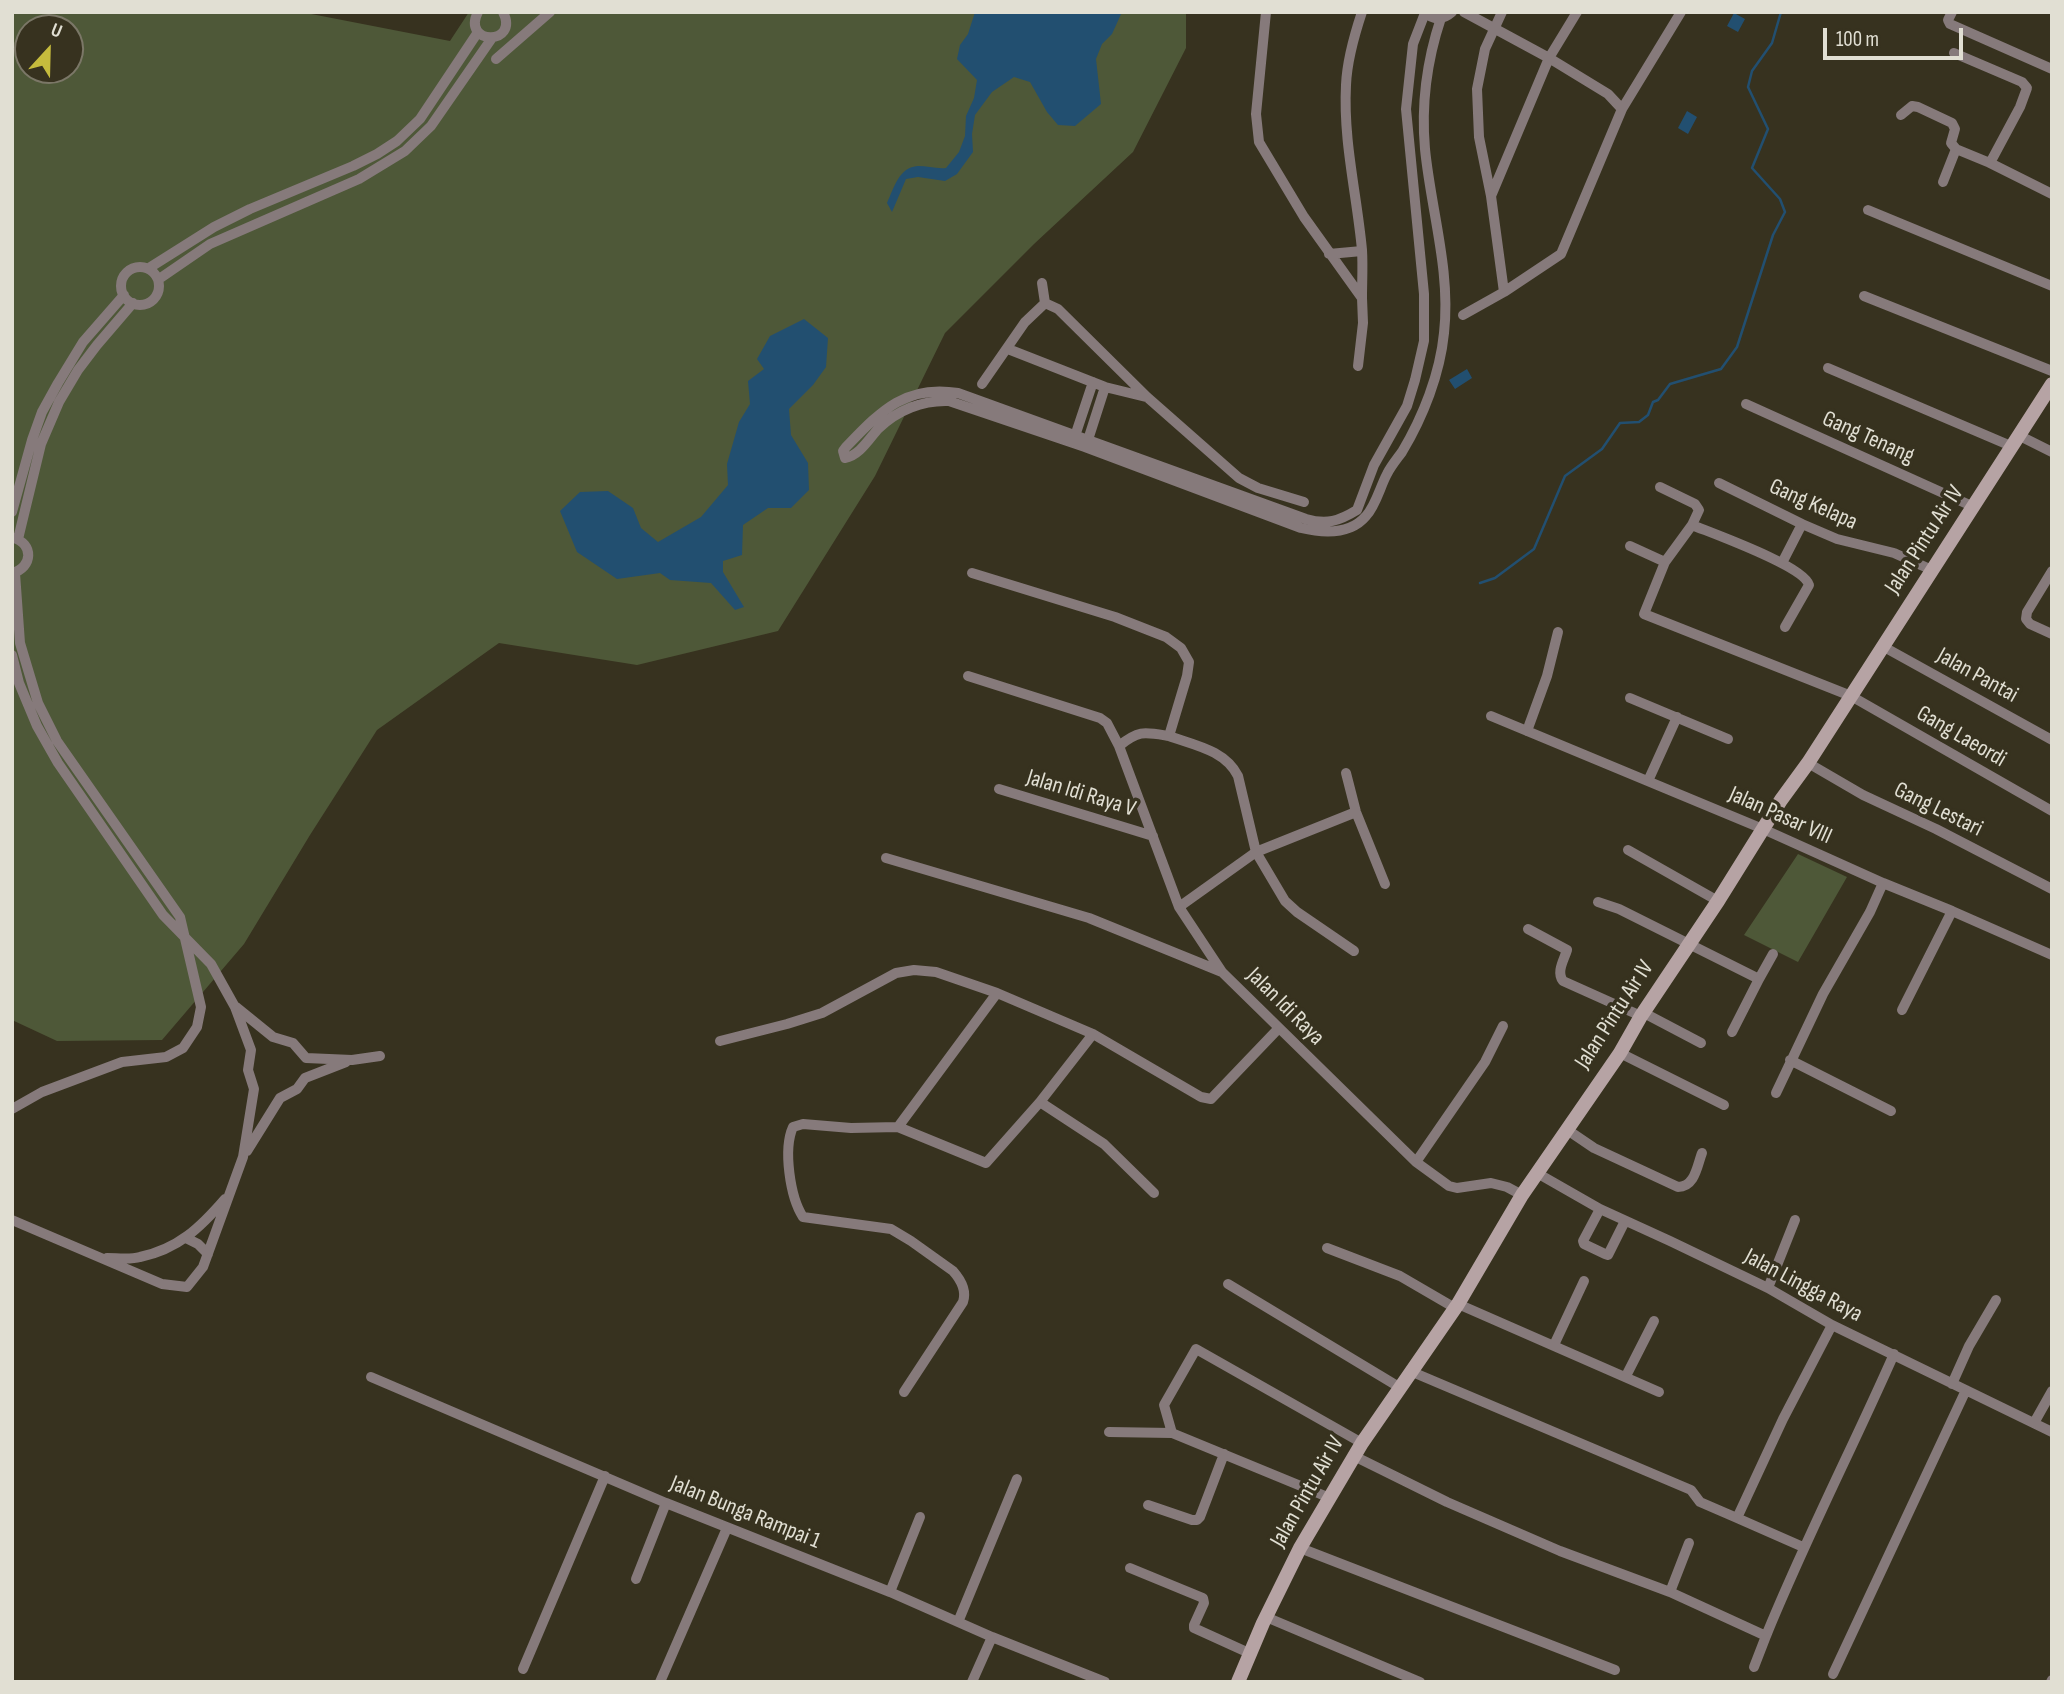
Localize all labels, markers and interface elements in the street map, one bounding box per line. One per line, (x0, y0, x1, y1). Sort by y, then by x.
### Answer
north arrow (14, 14, 84, 84)
scale bar (1826, 14, 1966, 58)
text: U (47, 18, 65, 43)
text: 100 m (1836, 27, 1879, 52)
street label: Gang Tenang (1818, 406, 1918, 470)
street label: Gang Kelapa (1765, 473, 1861, 537)
street label: Jalan Pintu Air IV (1880, 481, 1970, 599)
street label: Jalan Pantai (1932, 642, 2022, 710)
street label: Gang Laeordi (1911, 700, 2011, 774)
street label: Jalan Idi Raya V (1023, 764, 1139, 824)
street label: Gang Lestari (1889, 777, 1987, 843)
street label: Jalan Pasar VIII (1724, 781, 1836, 851)
street label: Jalan Pintu Air IV (1570, 956, 1660, 1074)
street label: Jalan Idi Raya (1240, 962, 1330, 1052)
street label: Jalan Lingga Raya (1739, 1243, 1867, 1329)
street label: Jalan Pintu Air IV (1265, 1431, 1351, 1553)
street label: Jalan Bunga Rampai 1 (666, 1470, 824, 1556)

